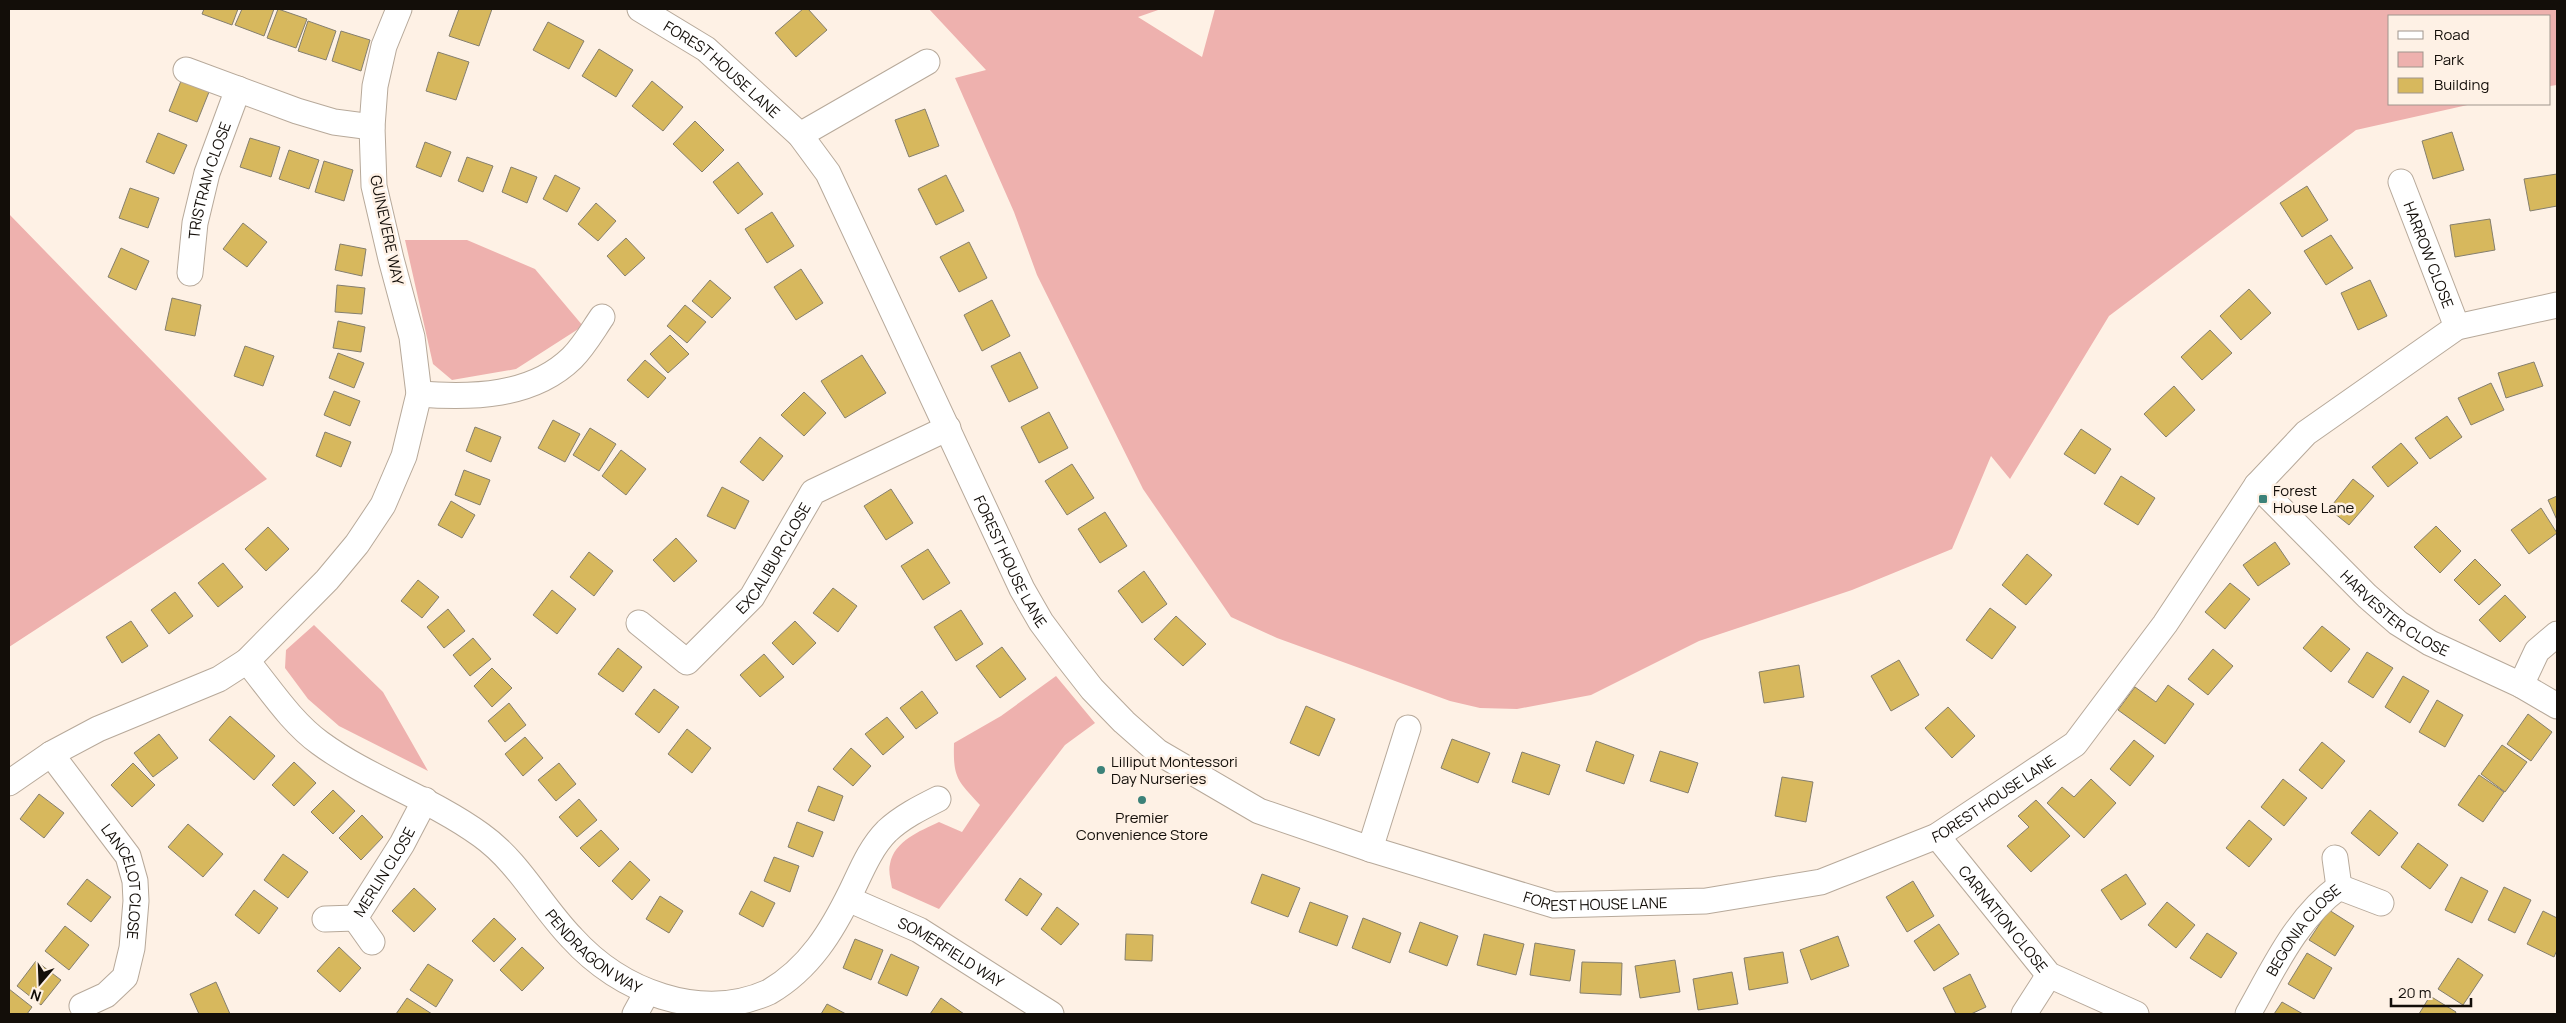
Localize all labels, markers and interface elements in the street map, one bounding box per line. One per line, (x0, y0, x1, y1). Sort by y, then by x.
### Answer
street label: FOREST HOUSE LANE (660, 15, 785, 122)
legend (2388, 15, 2551, 105)
text: Road (2434, 24, 2470, 45)
text: Park (2434, 49, 2464, 70)
text: Building (2434, 74, 2489, 95)
street label: TRISTRAM CLOSE (183, 119, 236, 240)
street label: GUINEVERE WAY (365, 173, 409, 288)
street label: HARROW CLOSE (2399, 198, 2459, 311)
place label: Forest House Lane (2273, 480, 2355, 518)
street label: FOREST HOUSE LANE (969, 492, 1052, 632)
marker: Forest House Lane (2257, 493, 2269, 505)
street label: EXCALIBUR CLOSE (731, 498, 815, 618)
street label: HARVESTER CLOSE (2336, 565, 2453, 661)
street label: FOREST HOUSE LANE (1929, 750, 2059, 848)
place label: Lilliput Montessori Day Nurseries (1111, 751, 1238, 789)
marker: Lilliput Montessori Day Nurseries (1095, 764, 1107, 776)
marker: Premier Convenience Store (1136, 794, 1148, 806)
place label: Premier Convenience Store (1076, 807, 1208, 845)
street label: LANCELOT CLOSE (97, 819, 147, 940)
street label: MERLIN CLOSE (348, 823, 420, 921)
street label: CARNATION CLOSE (1954, 861, 2053, 976)
street label: BEGONIA CLOSE (2261, 879, 2345, 980)
street label: FOREST HOUSE LANE (1521, 886, 1668, 916)
street label: PENDRAGON WAY (541, 905, 646, 998)
street label: SOMERFIELD WAY (895, 912, 1009, 992)
north arrow (15, 958, 65, 1008)
scale bar (2391, 976, 2471, 1008)
text: 20 m (2398, 982, 2431, 1003)
text: N (28, 985, 43, 1006)

